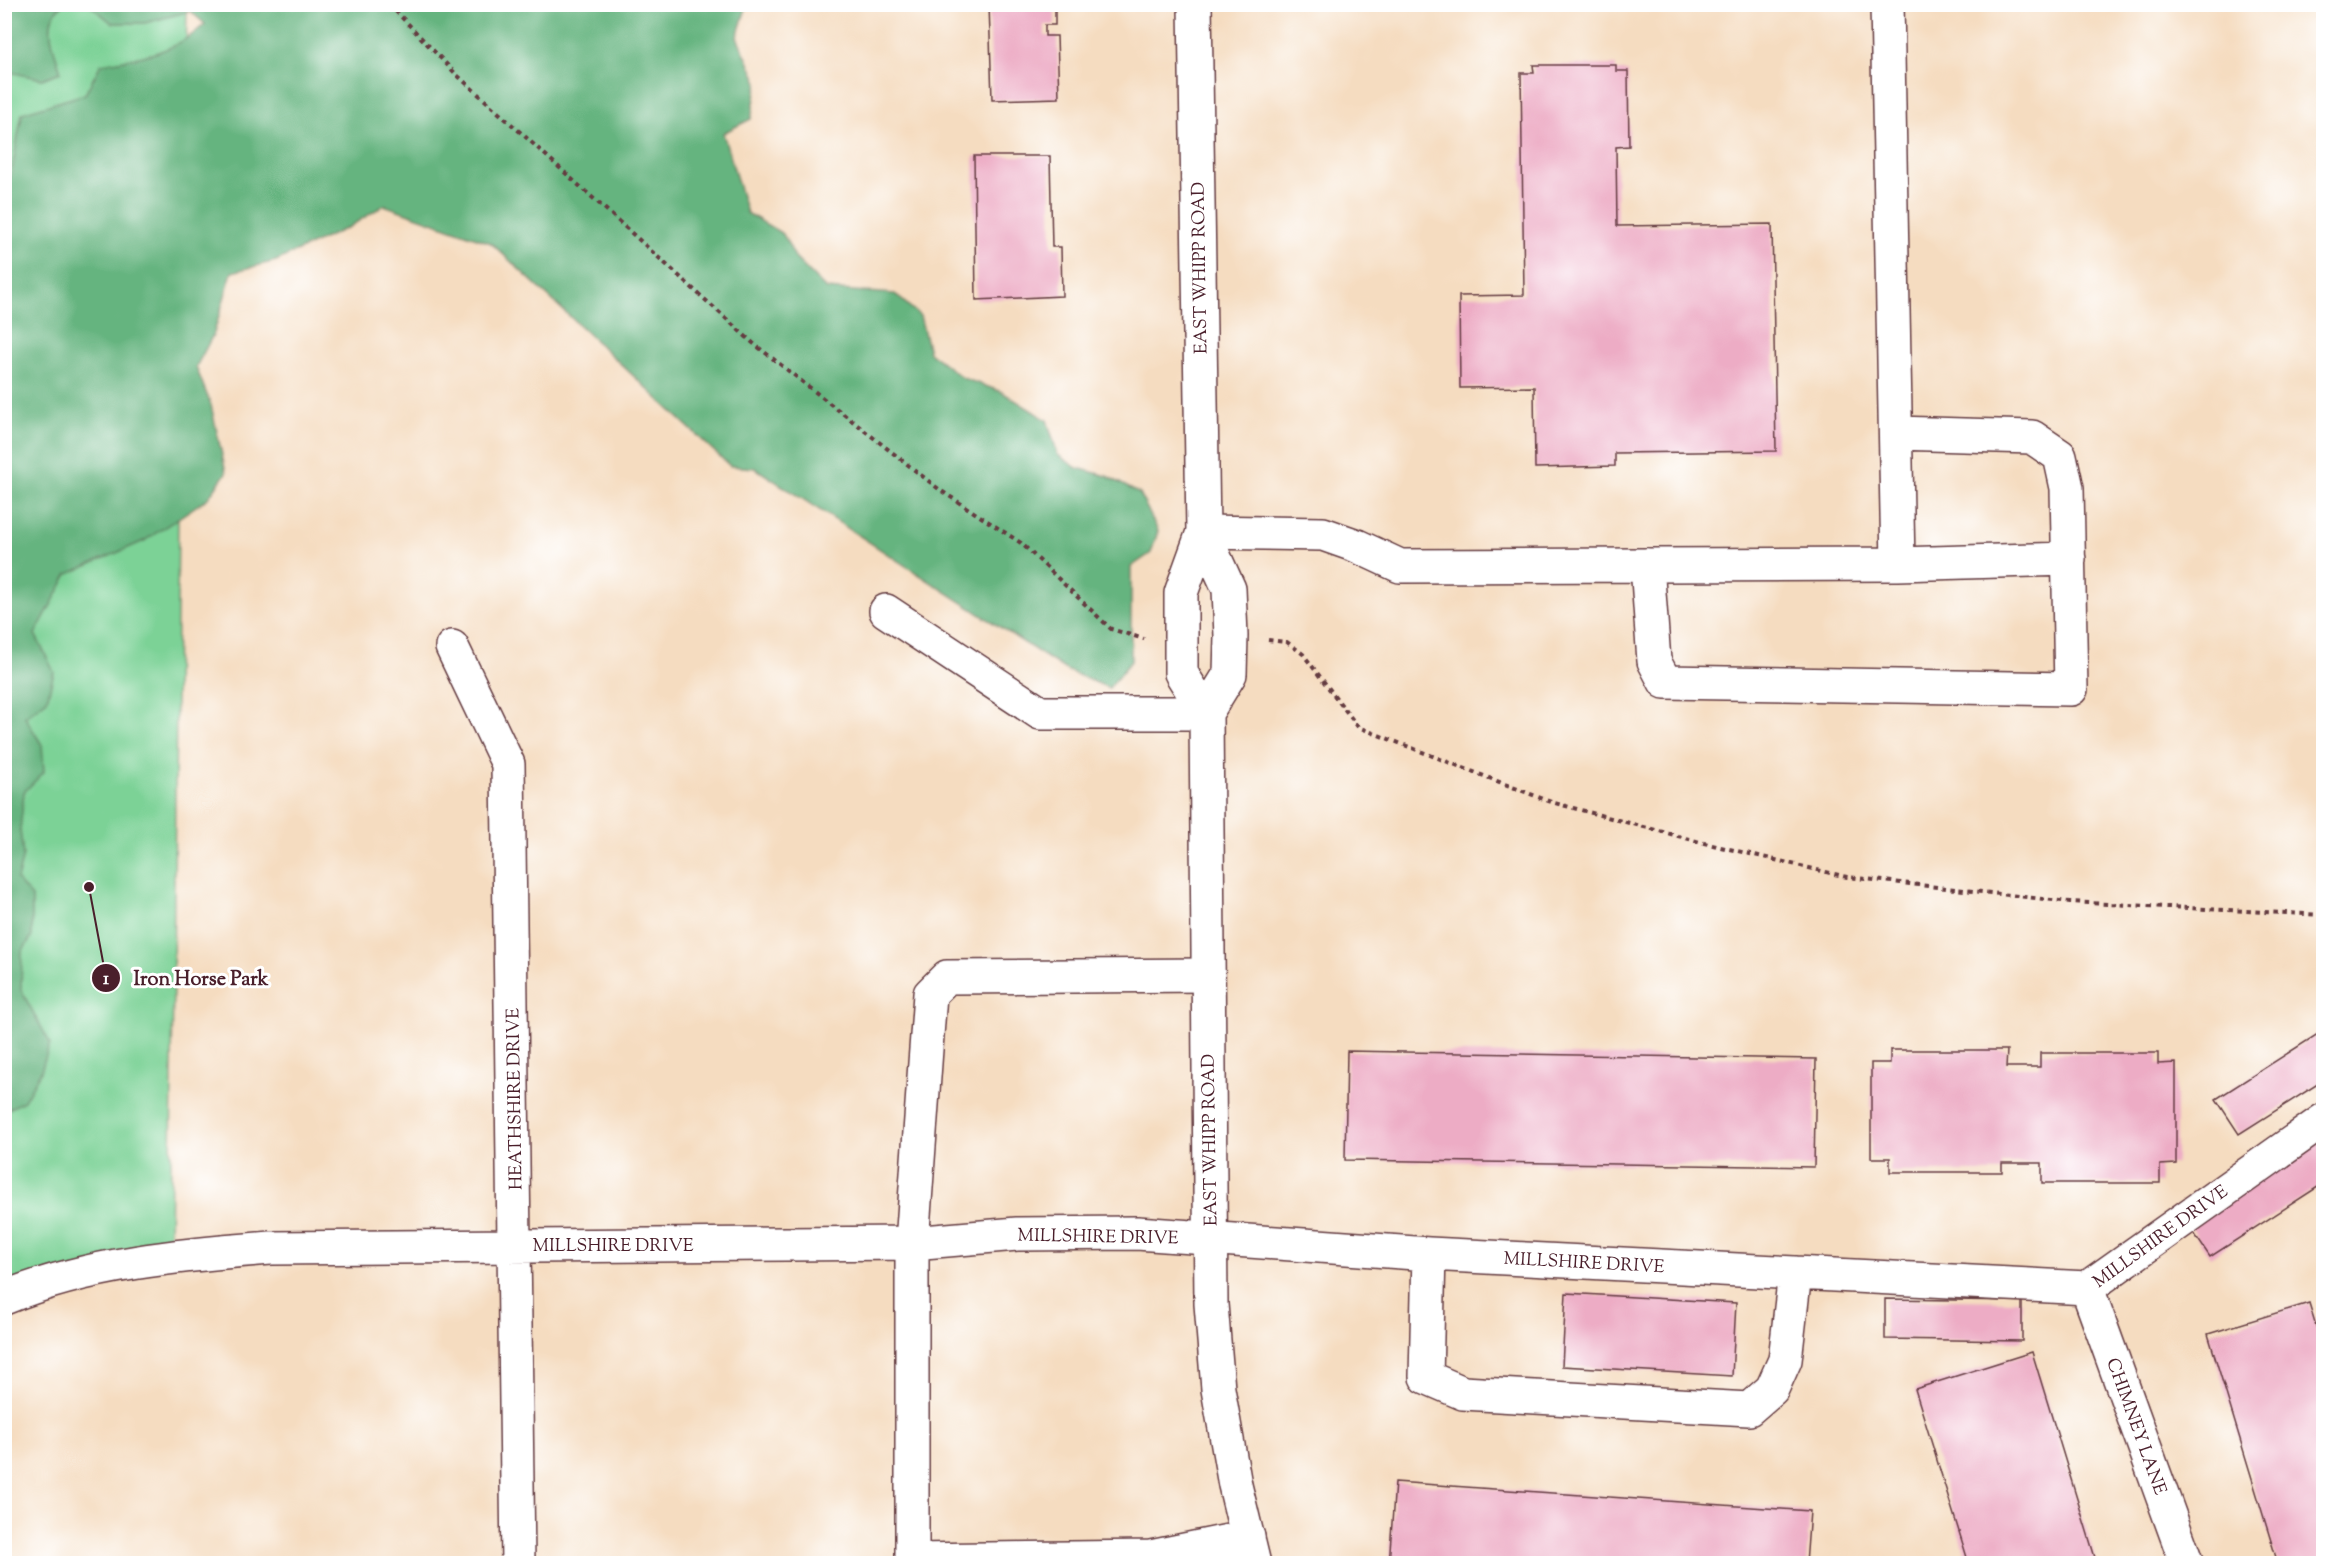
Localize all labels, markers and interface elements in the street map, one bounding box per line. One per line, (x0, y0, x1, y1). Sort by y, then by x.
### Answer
street label: EAST WHIPP ROAD (1186, 182, 1216, 354)
callout: Iron Horse Park (91, 959, 280, 997)
text: Iron Horse Park (133, 966, 269, 995)
text: 1 (103, 967, 110, 993)
street label: HEATHSHIRE DRIVE (501, 1008, 531, 1190)
street label: EAST WHIPP ROAD (1196, 1054, 1226, 1226)
street label: MILLSHIRE DRIVE (2088, 1180, 2234, 1295)
street label: MILLSHIRE DRIVE (1017, 1224, 1179, 1252)
street label: MILLSHIRE DRIVE (532, 1234, 694, 1260)
street label: MILLSHIRE DRIVE (1503, 1247, 1665, 1281)
street label: CHIMNEY LANE (2098, 1355, 2172, 1499)

